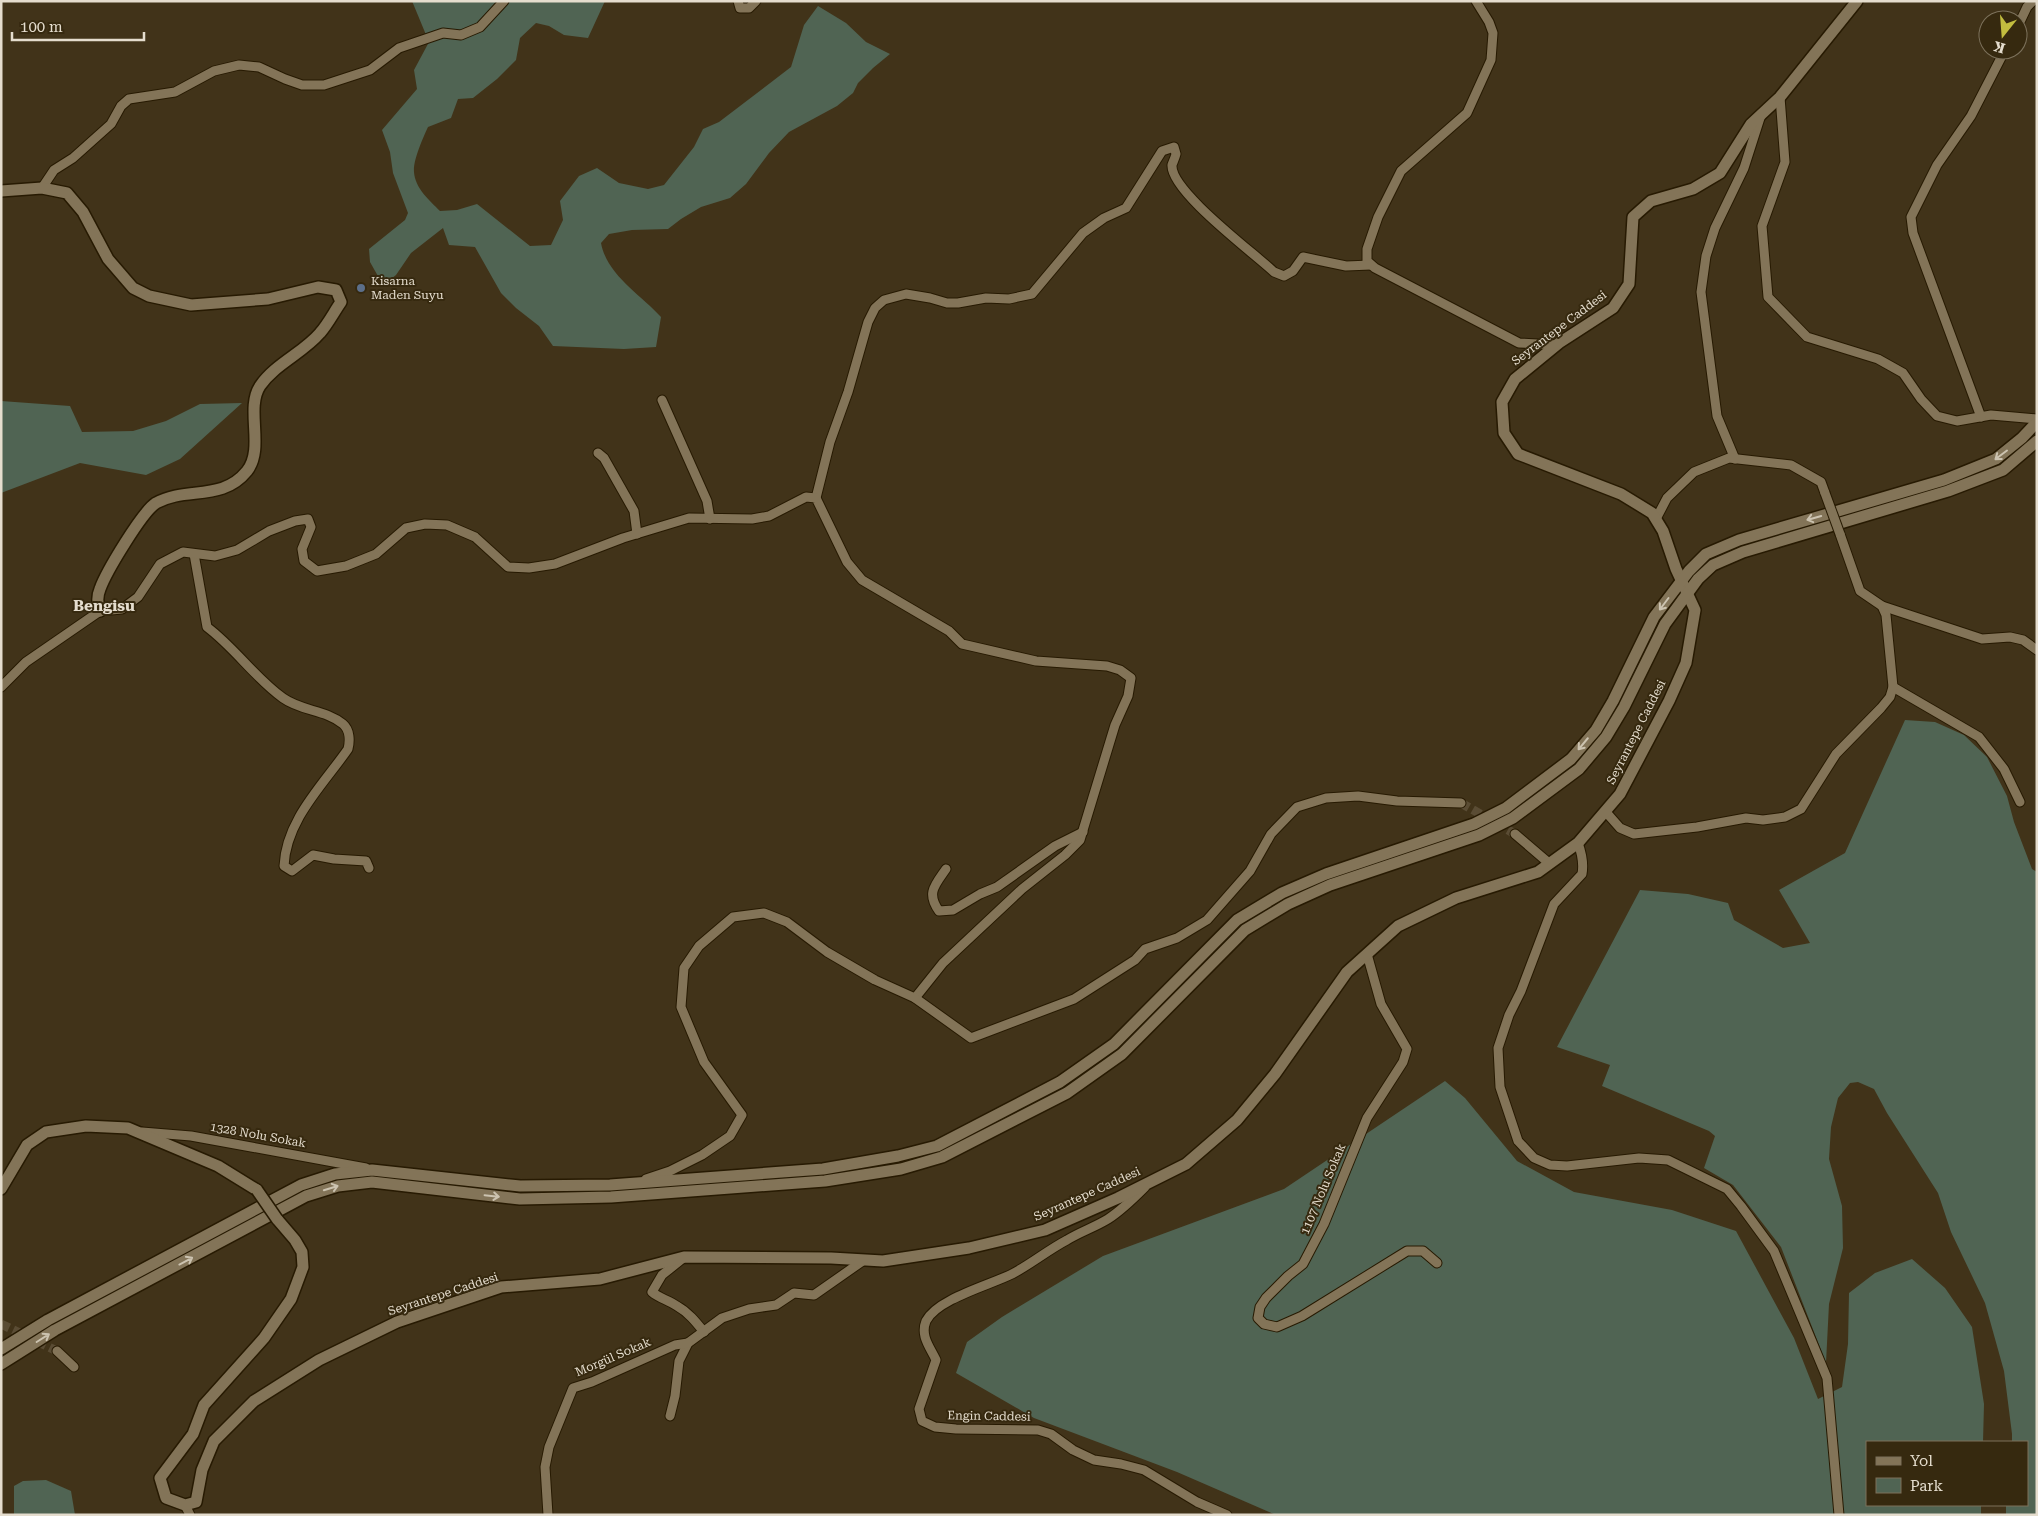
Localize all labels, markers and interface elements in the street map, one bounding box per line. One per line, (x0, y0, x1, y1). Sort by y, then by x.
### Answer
scale bar (12, 10, 145, 42)
north arrow (1978, 10, 2028, 60)
text: 100 m (20, 18, 63, 36)
text: K (1992, 38, 2007, 57)
place label: Kisarna Maden Suyu (371, 274, 444, 302)
marker: Kisarna Maden Suyu (355, 282, 367, 294)
street label: Seyrantepe Caddesi (1509, 288, 1609, 368)
one-way arrow (1994, 450, 2008, 460)
one-way arrow (1807, 513, 1823, 523)
district label: Bengisu (73, 597, 135, 615)
one-way arrow (1659, 597, 1669, 611)
street label: Seyrantepe Caddesi (1604, 677, 1668, 786)
one-way arrow (1578, 738, 1589, 751)
street label: 1328 Nolu Sokak (209, 1120, 308, 1150)
street label: 1107 Nolu Sokak (1298, 1141, 1349, 1237)
street label: Seyrantepe Caddesi (1032, 1164, 1143, 1224)
one-way arrow (322, 1183, 338, 1193)
one-way arrow (483, 1191, 499, 1201)
one-way arrow (178, 1256, 193, 1266)
street label: Seyrantepe Caddesi (386, 1269, 500, 1318)
one-way arrow (35, 1333, 49, 1343)
street label: Morgül Sokak (573, 1335, 653, 1379)
street label: Engin Caddesi (947, 1408, 1031, 1424)
legend (1866, 1441, 2028, 1506)
text: Yol (1910, 1452, 1933, 1470)
text: Park (1910, 1477, 1944, 1495)

